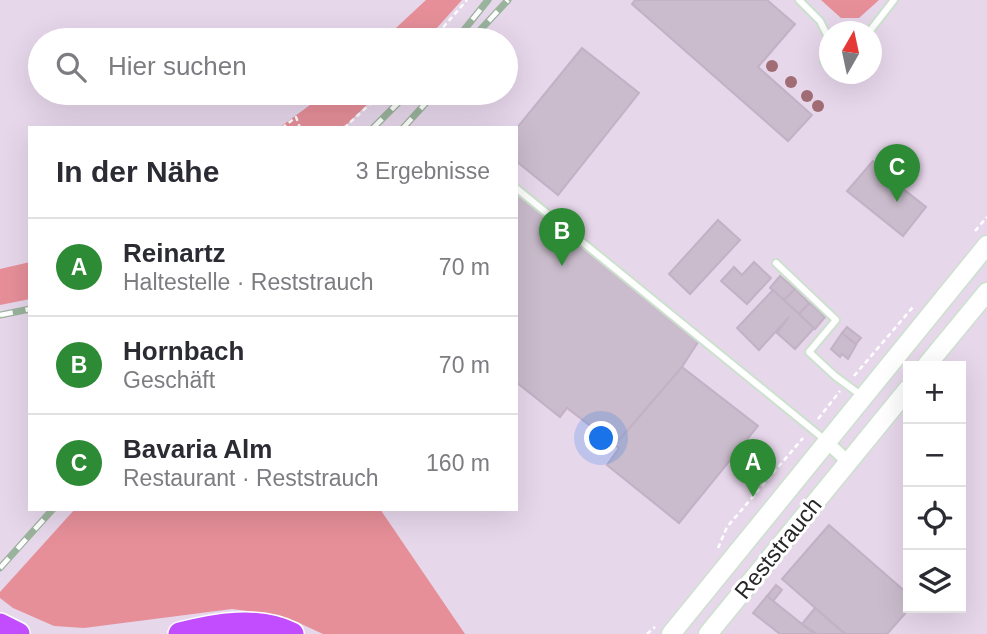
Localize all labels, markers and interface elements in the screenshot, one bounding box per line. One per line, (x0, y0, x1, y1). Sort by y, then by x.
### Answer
north arrow (819, 21, 882, 84)
search box (28, 28, 518, 105)
icon: search (52, 48, 90, 86)
text: Hier suchen (108, 51, 247, 81)
pin: C (874, 144, 920, 202)
text: In der Nähe (56, 155, 219, 188)
text: 3 Ergebnisse (356, 158, 490, 184)
pin: B (539, 208, 585, 266)
text: Reinartz (123, 238, 226, 268)
text: A (71, 254, 87, 280)
text: 70 m (439, 254, 490, 280)
text: Haltestelle · Reststrauch (123, 269, 374, 295)
text: Hornbach (123, 336, 244, 366)
text: B (71, 352, 87, 378)
text: 70 m (439, 352, 490, 378)
map controls (903, 361, 966, 613)
button: + (903, 361, 966, 424)
text: Geschäft (123, 367, 215, 393)
your location (584, 421, 618, 455)
button: − (903, 424, 966, 487)
text: Bavaria Alm (123, 434, 272, 464)
pin: A (730, 439, 776, 497)
text: C (71, 450, 87, 476)
text: 160 m (426, 450, 490, 476)
text: Restaurant · Reststrauch (123, 465, 379, 491)
button: locate (903, 487, 966, 550)
street label: Reststrauch (729, 492, 827, 604)
button: layers (903, 550, 966, 613)

